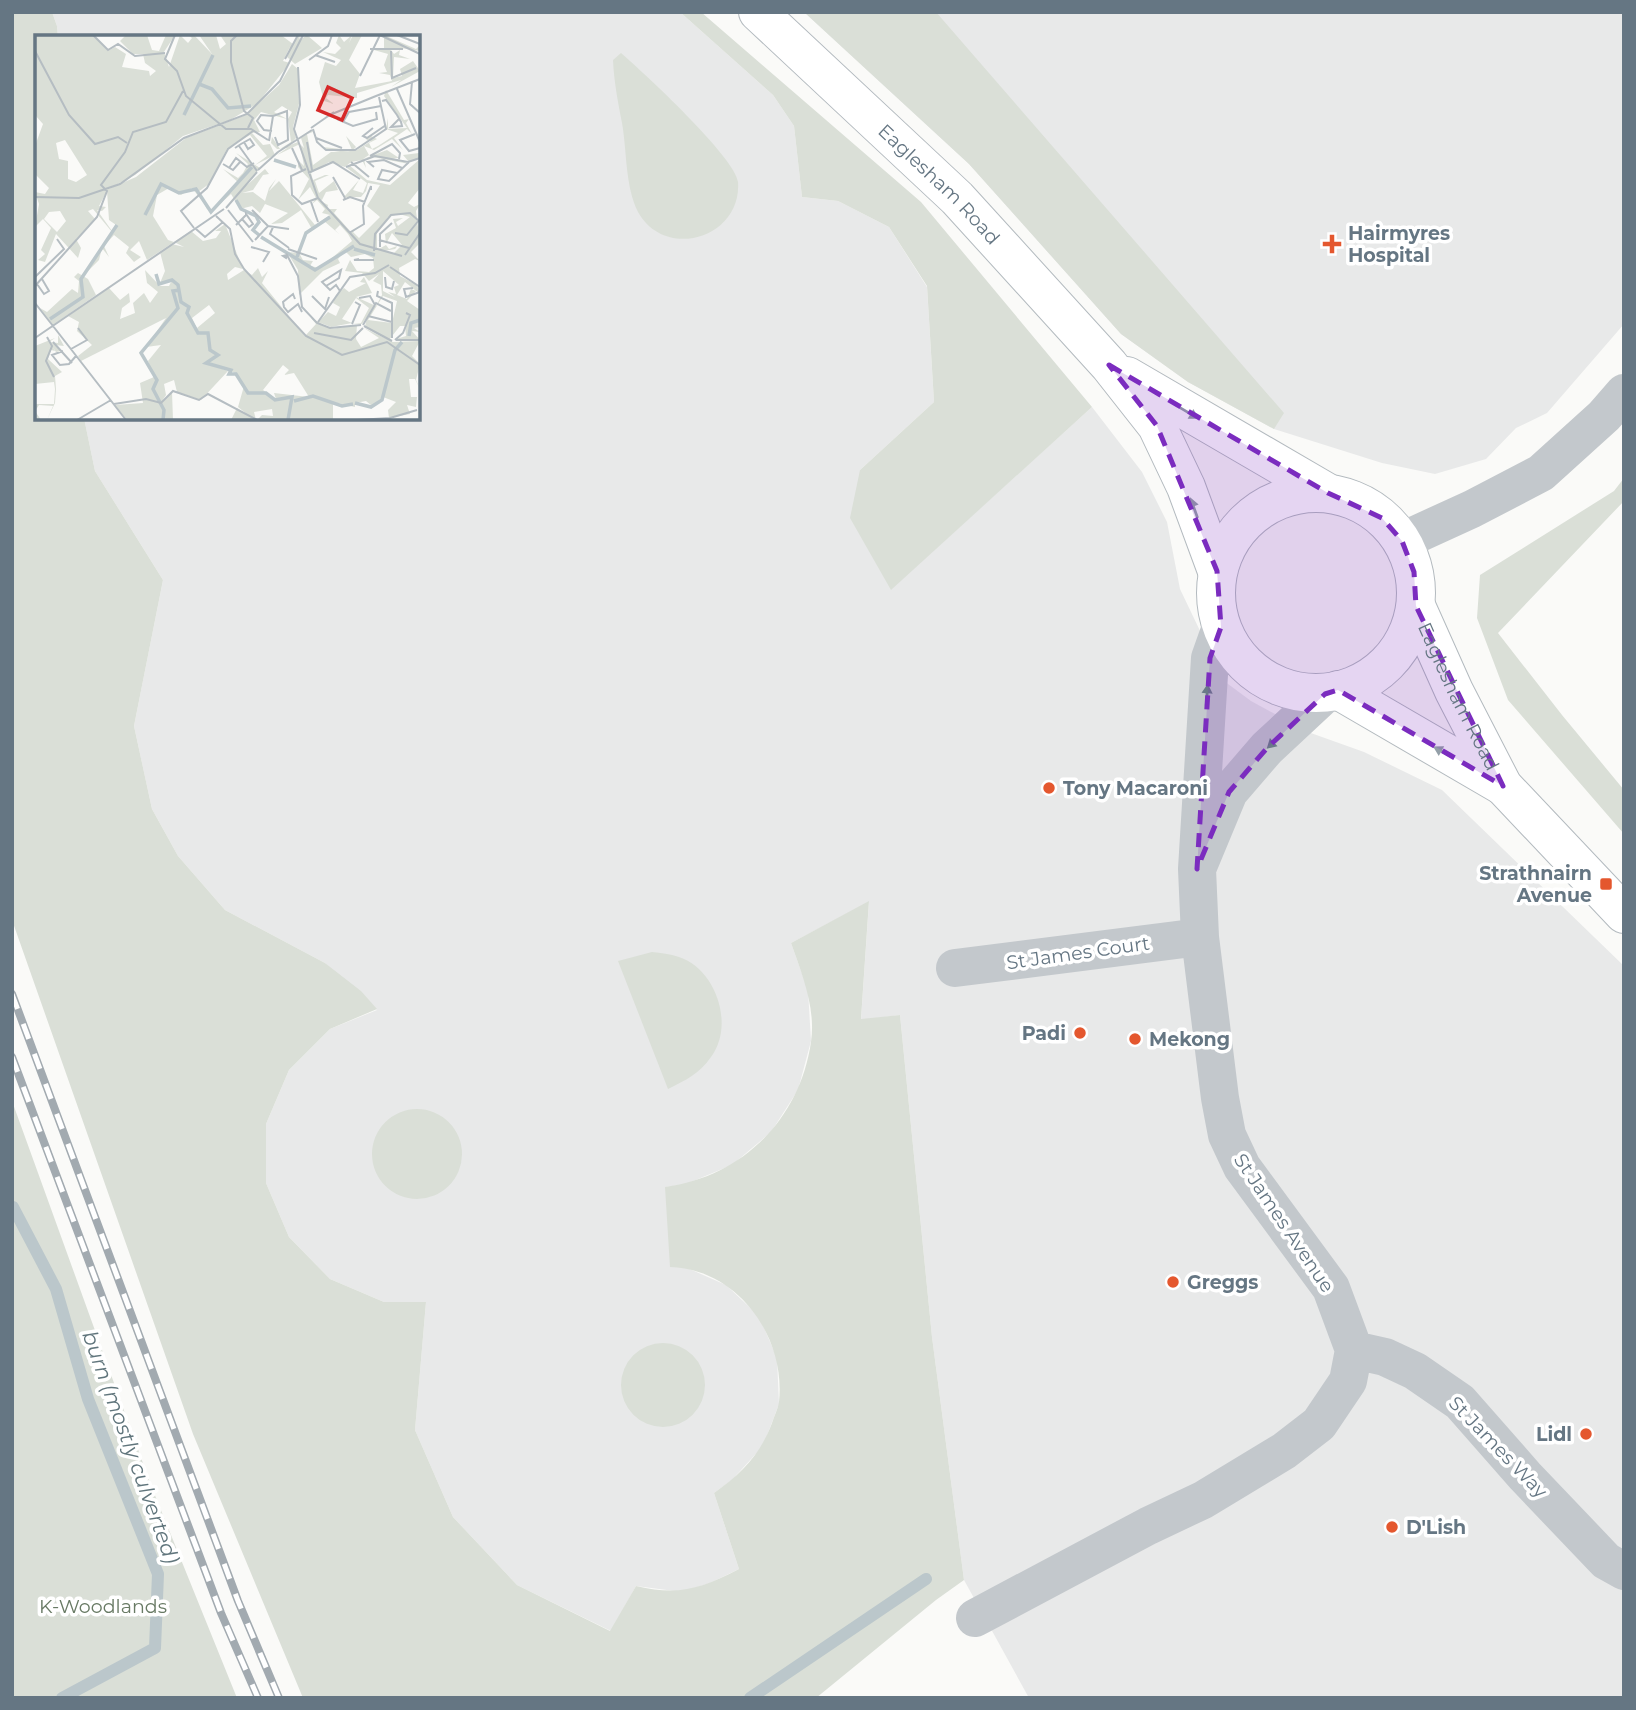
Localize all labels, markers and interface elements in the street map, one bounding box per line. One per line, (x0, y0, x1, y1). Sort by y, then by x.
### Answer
inset map (35, 35, 420, 420)
street label: Eaglesham Road (874, 119, 1005, 249)
place label: Hairmyres Hospital (1348, 222, 1450, 267)
marker: Hairmyres Hospital (1322, 234, 1342, 254)
one-way arrow (1180, 406, 1199, 419)
one-way arrow (1188, 497, 1199, 518)
street label: Eaglesham Road (1413, 619, 1504, 774)
one-way arrow (1202, 684, 1213, 706)
one-way arrow (1267, 732, 1284, 748)
one-way arrow (1434, 746, 1453, 758)
place label: Tony Macaroni (1063, 777, 1208, 800)
marker: Tony Macaroni (1041, 780, 1057, 796)
place label: Strathnairn Avenue (1479, 862, 1592, 907)
marker: Strathnairn Avenue (1598, 876, 1614, 892)
street label: St James Court (1005, 932, 1151, 974)
place label: Padi (1022, 1022, 1066, 1045)
marker: Padi (1072, 1025, 1088, 1041)
place label: Mekong (1149, 1028, 1230, 1051)
marker: Mekong (1127, 1031, 1143, 1047)
street label: St James Avenue (1229, 1149, 1339, 1297)
place label: Greggs (1187, 1271, 1258, 1294)
marker: Greggs (1165, 1274, 1181, 1290)
water label: burn (mostly culverted) (77, 1327, 185, 1567)
street label: St James Way (1444, 1391, 1553, 1503)
place label: Lidl (1536, 1423, 1572, 1446)
marker: Lidl (1578, 1426, 1594, 1442)
place label: D'Lish (1406, 1516, 1466, 1539)
marker: D'Lish (1384, 1519, 1400, 1535)
park label: K-Woodlands (39, 1595, 167, 1618)

